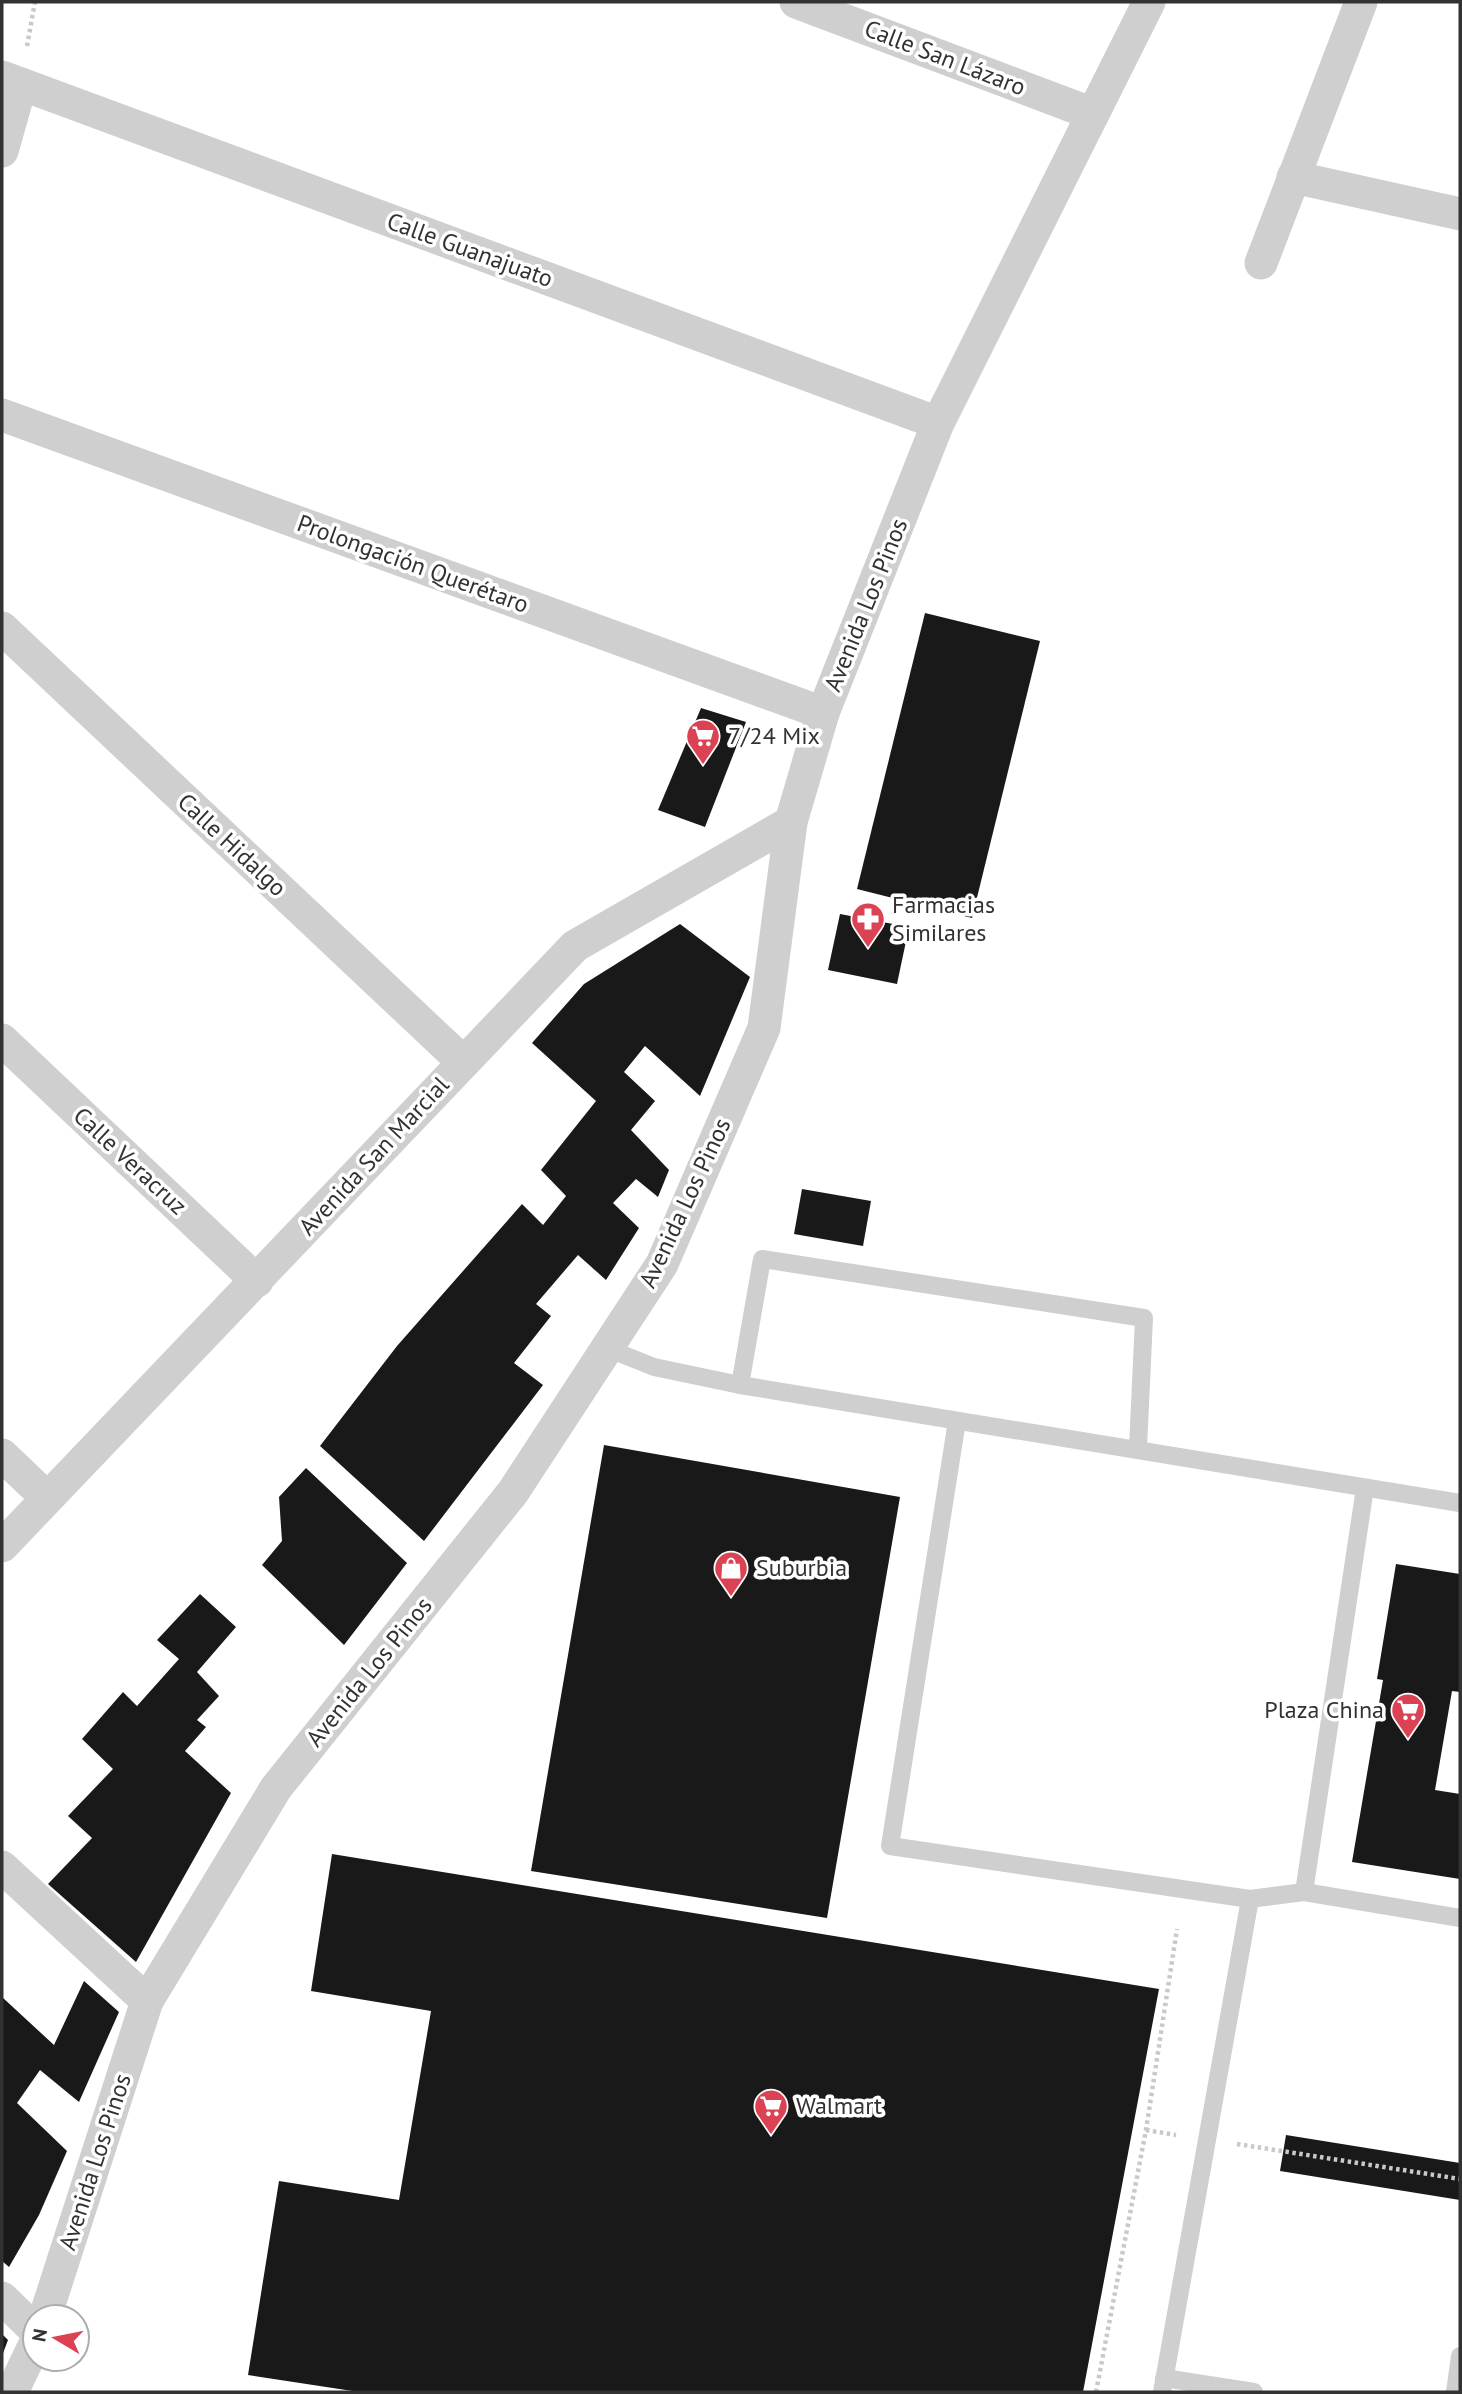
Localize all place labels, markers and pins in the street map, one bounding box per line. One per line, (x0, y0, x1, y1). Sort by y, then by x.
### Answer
supermarket icon: 7/24 Mix (684, 717, 722, 766)
place label: 7/24 Mix (728, 720, 820, 751)
place label: Farmacias Similares (892, 889, 995, 948)
pharmacy icon: Farmacias Similares (849, 900, 887, 949)
shop icon: Suburbia (712, 1549, 750, 1598)
place label: Suburbia (756, 1552, 847, 1583)
supermarket icon: Plaza China (1389, 1691, 1427, 1740)
place label: Plaza China (1264, 1694, 1384, 1725)
supermarket icon: Walmart (752, 2087, 790, 2136)
place label: Walmart (796, 2090, 882, 2121)

